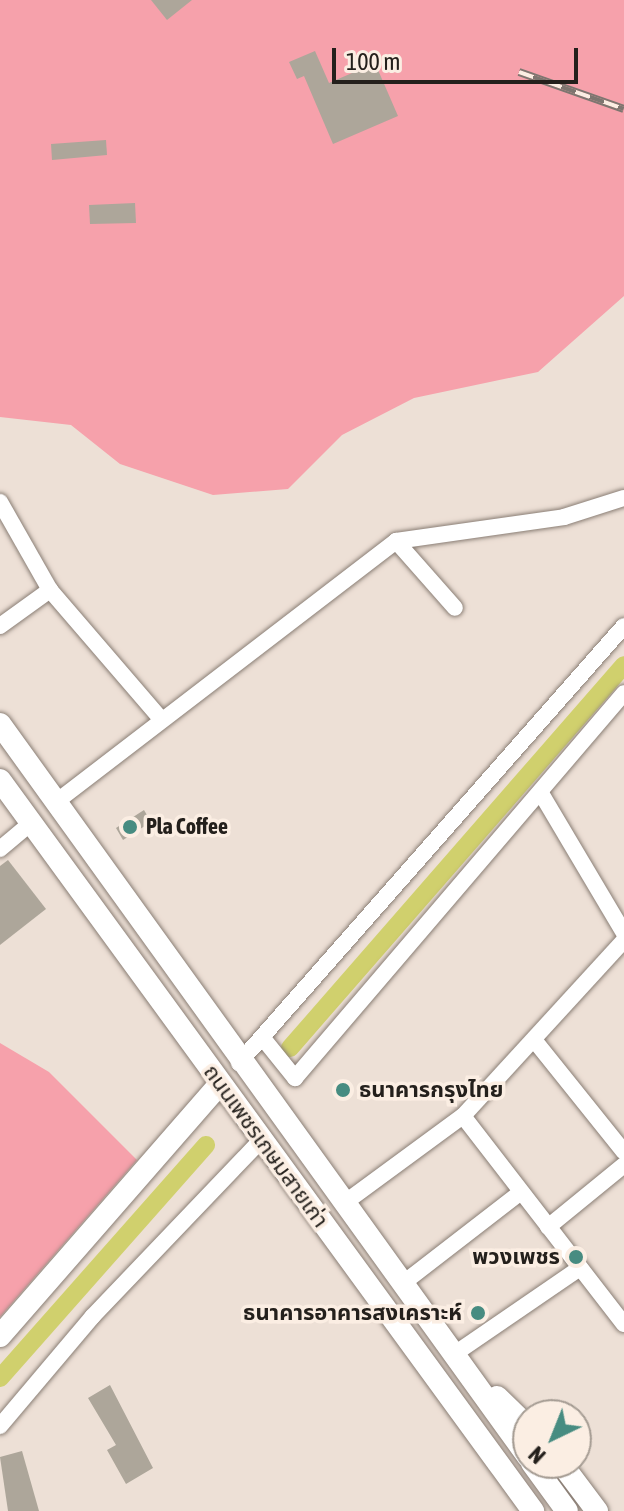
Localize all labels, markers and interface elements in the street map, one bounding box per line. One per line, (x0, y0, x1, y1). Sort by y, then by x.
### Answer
scale bar (336, 32, 582, 82)
text: 100 m (346, 48, 400, 75)
place label: Pla Coffee (146, 814, 228, 840)
marker: Pla Coffee (121, 818, 139, 836)
street label: ถนนเพชรเกษมสายเก่า (198, 1059, 334, 1233)
place label: ธนาคารกรุงไทย (359, 1077, 503, 1103)
marker: ธนาคารกรุงไทย (334, 1081, 352, 1099)
place label: พวงเพชร (472, 1244, 560, 1270)
marker: พวงเพชร (567, 1248, 585, 1266)
place label: ธนาคารอาคารสงเคราะห์ (243, 1300, 462, 1326)
marker: ธนาคารอาคารสงเคราะห์ (469, 1304, 487, 1322)
north arrow (512, 1399, 592, 1479)
text: N (523, 1441, 551, 1469)

